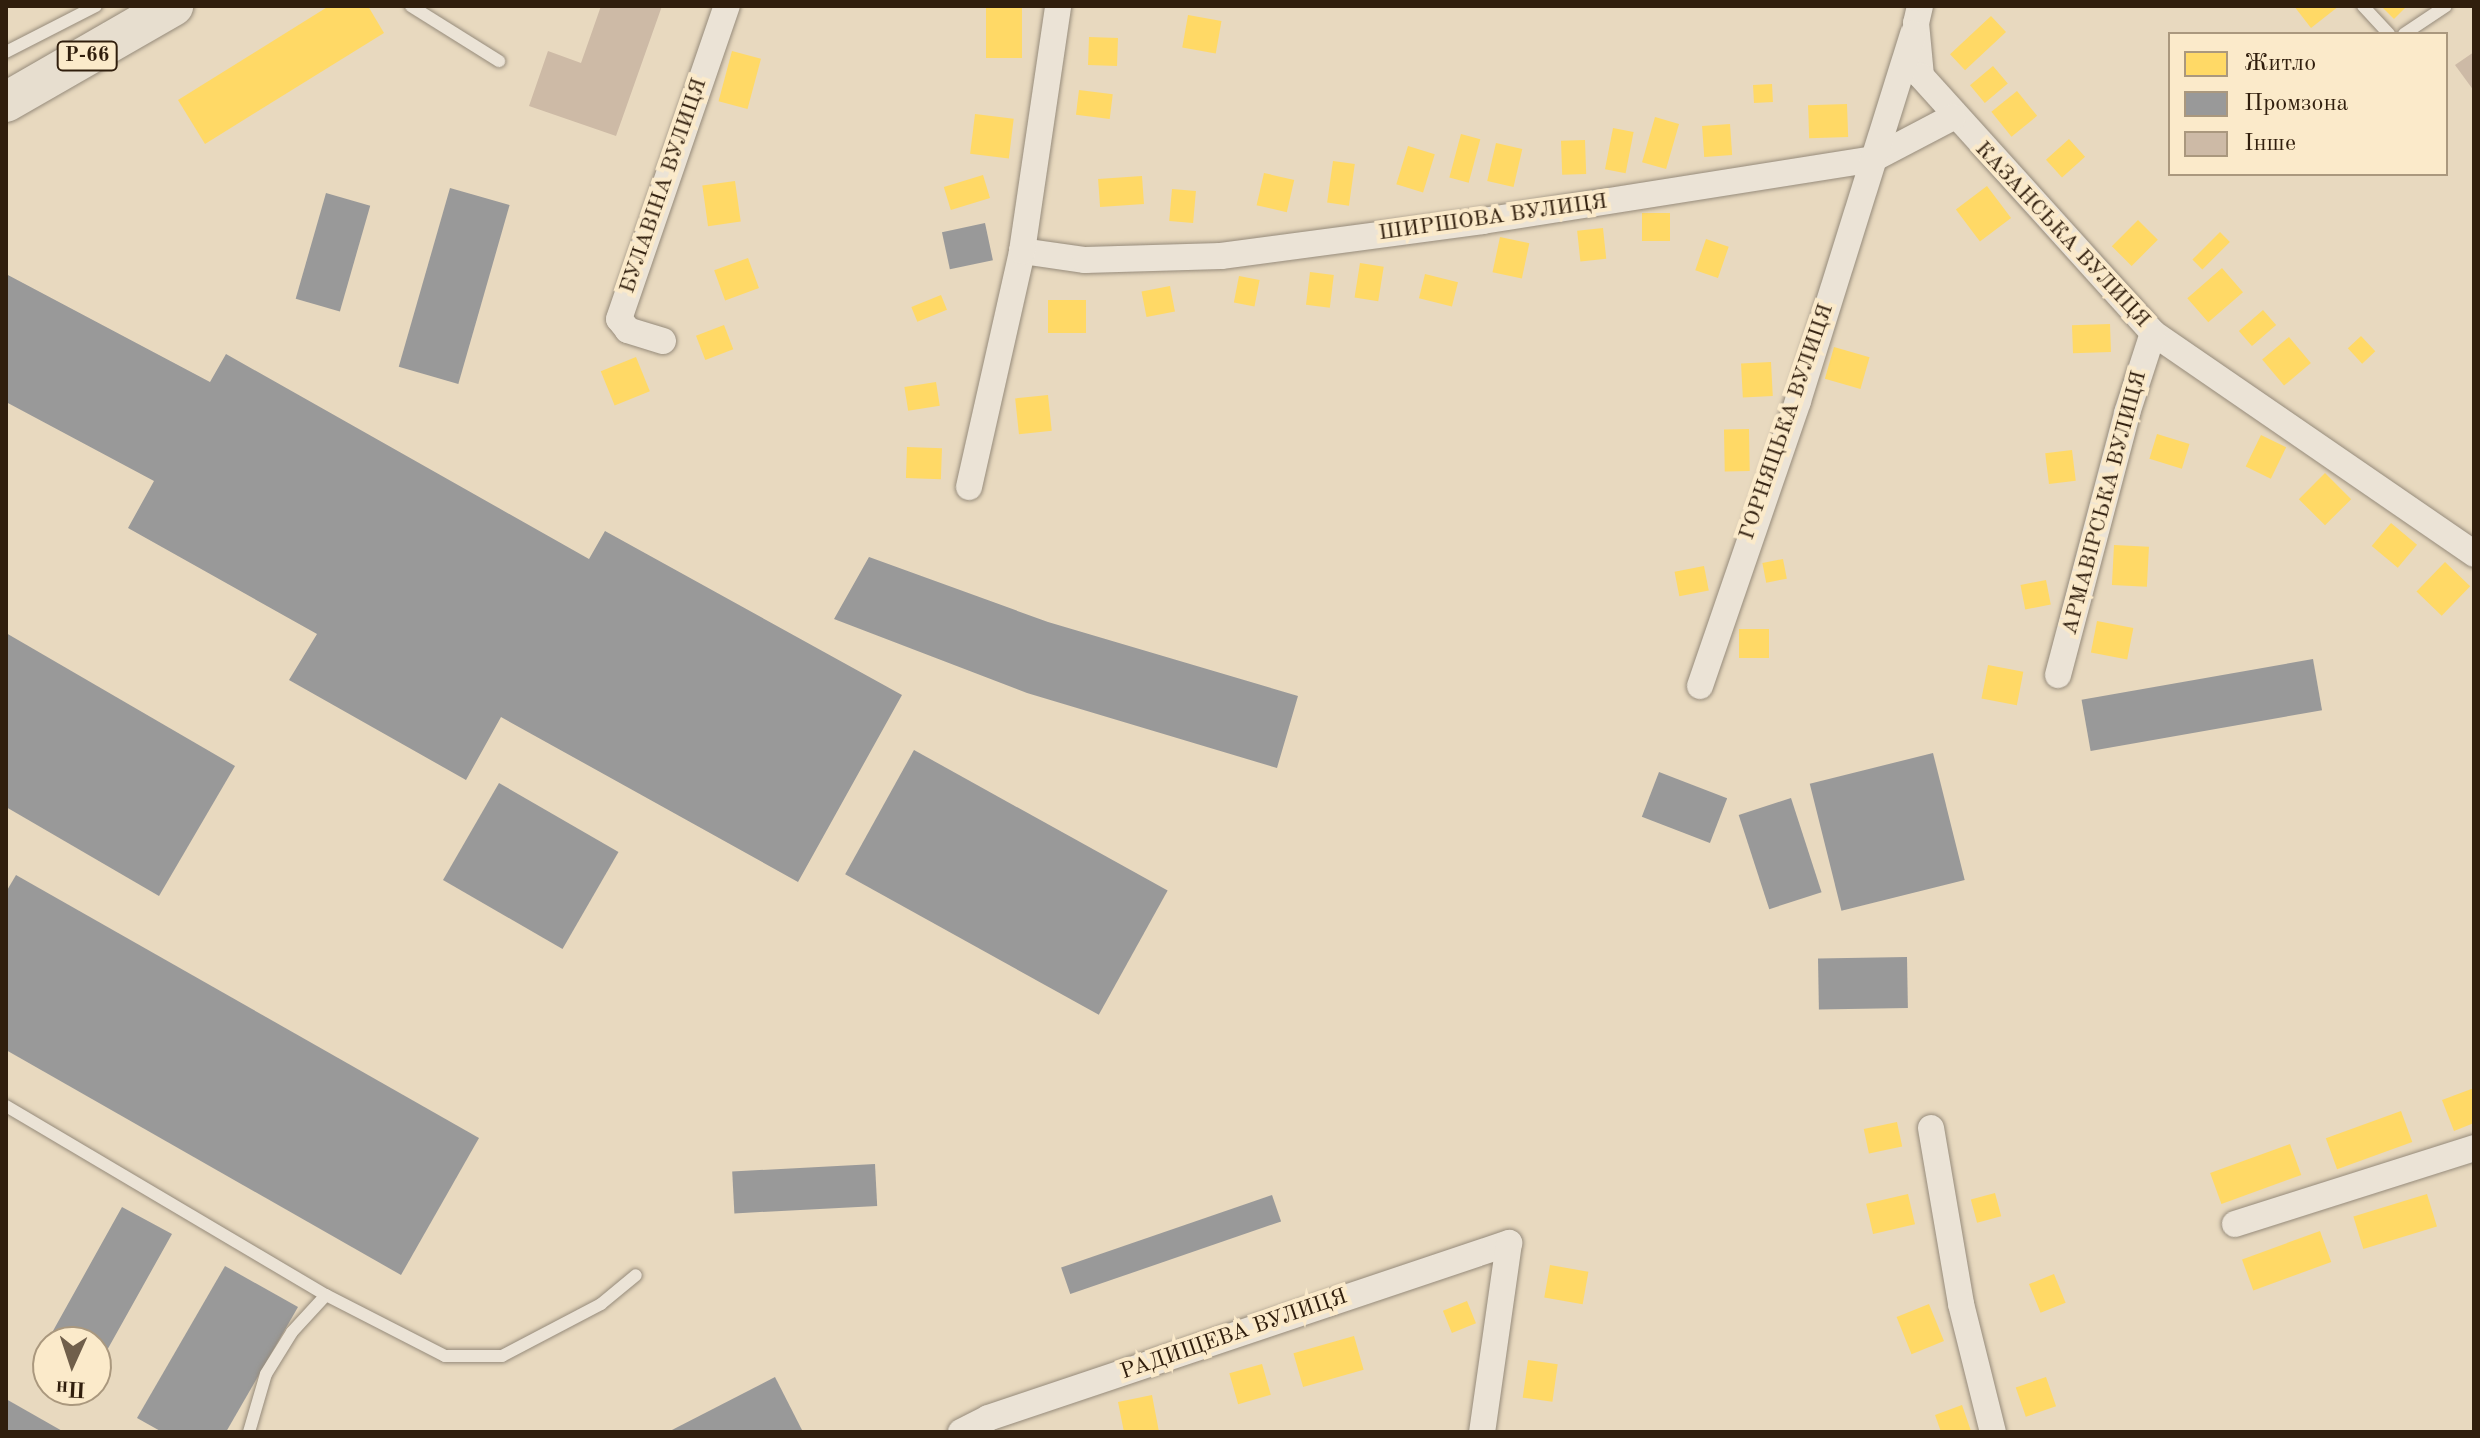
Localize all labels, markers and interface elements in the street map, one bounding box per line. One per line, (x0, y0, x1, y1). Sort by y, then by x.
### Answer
legend (2168, 32, 2448, 176)
road number: Р-66 (55, 40, 119, 72)
text: Житло (2244, 52, 2316, 76)
street label: БУЛАВІНА ВУЛИЦЯ (615, 75, 713, 297)
text: Промзона (2244, 92, 2348, 116)
text: Інше (2244, 132, 2296, 156)
street label: КАЗАНСЬКА ВУЛИЦЯ (1969, 136, 2155, 334)
street label: ШИРШОВА ВУЛИЦЯ (1377, 189, 1609, 247)
street label: ГОРНЯЦЬКА ВУЛИЦЯ (1734, 301, 1840, 543)
street label: АРМАВІРСЬКА ВУЛИЦЯ (2057, 368, 2153, 638)
street label: РАДИЩЕВА ВУЛИЦЯ (1117, 1284, 1351, 1386)
north arrow (32, 1326, 112, 1406)
text: Пн (55, 1376, 87, 1400)

